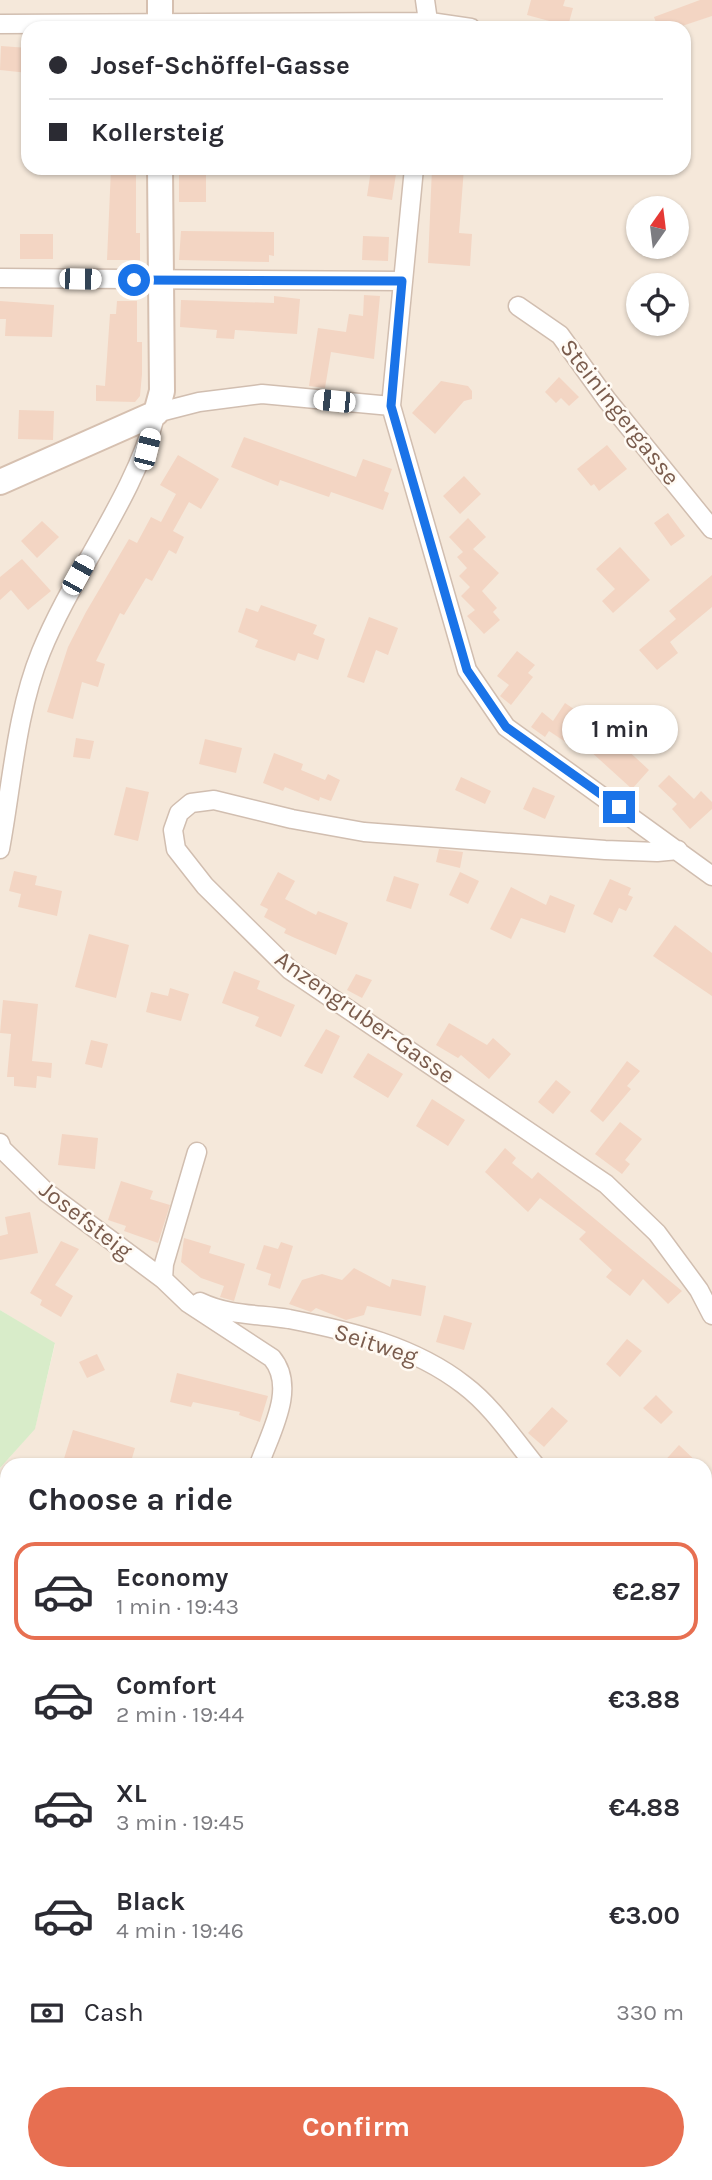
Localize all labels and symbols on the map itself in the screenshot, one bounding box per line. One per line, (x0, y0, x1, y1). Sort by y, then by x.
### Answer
north arrow (626, 196, 690, 259)
route start (118, 264, 150, 296)
car (59, 268, 102, 290)
street label: Steiningergasse (554, 333, 686, 491)
car (313, 388, 356, 414)
car (132, 426, 163, 472)
car (59, 552, 98, 598)
callout: 1 min (561, 706, 677, 754)
route end (603, 791, 635, 823)
street label: Anzengruber-Gasse (270, 944, 460, 1090)
street label: Josefsteig (34, 1175, 138, 1265)
street label: Seitweg (331, 1317, 422, 1371)

